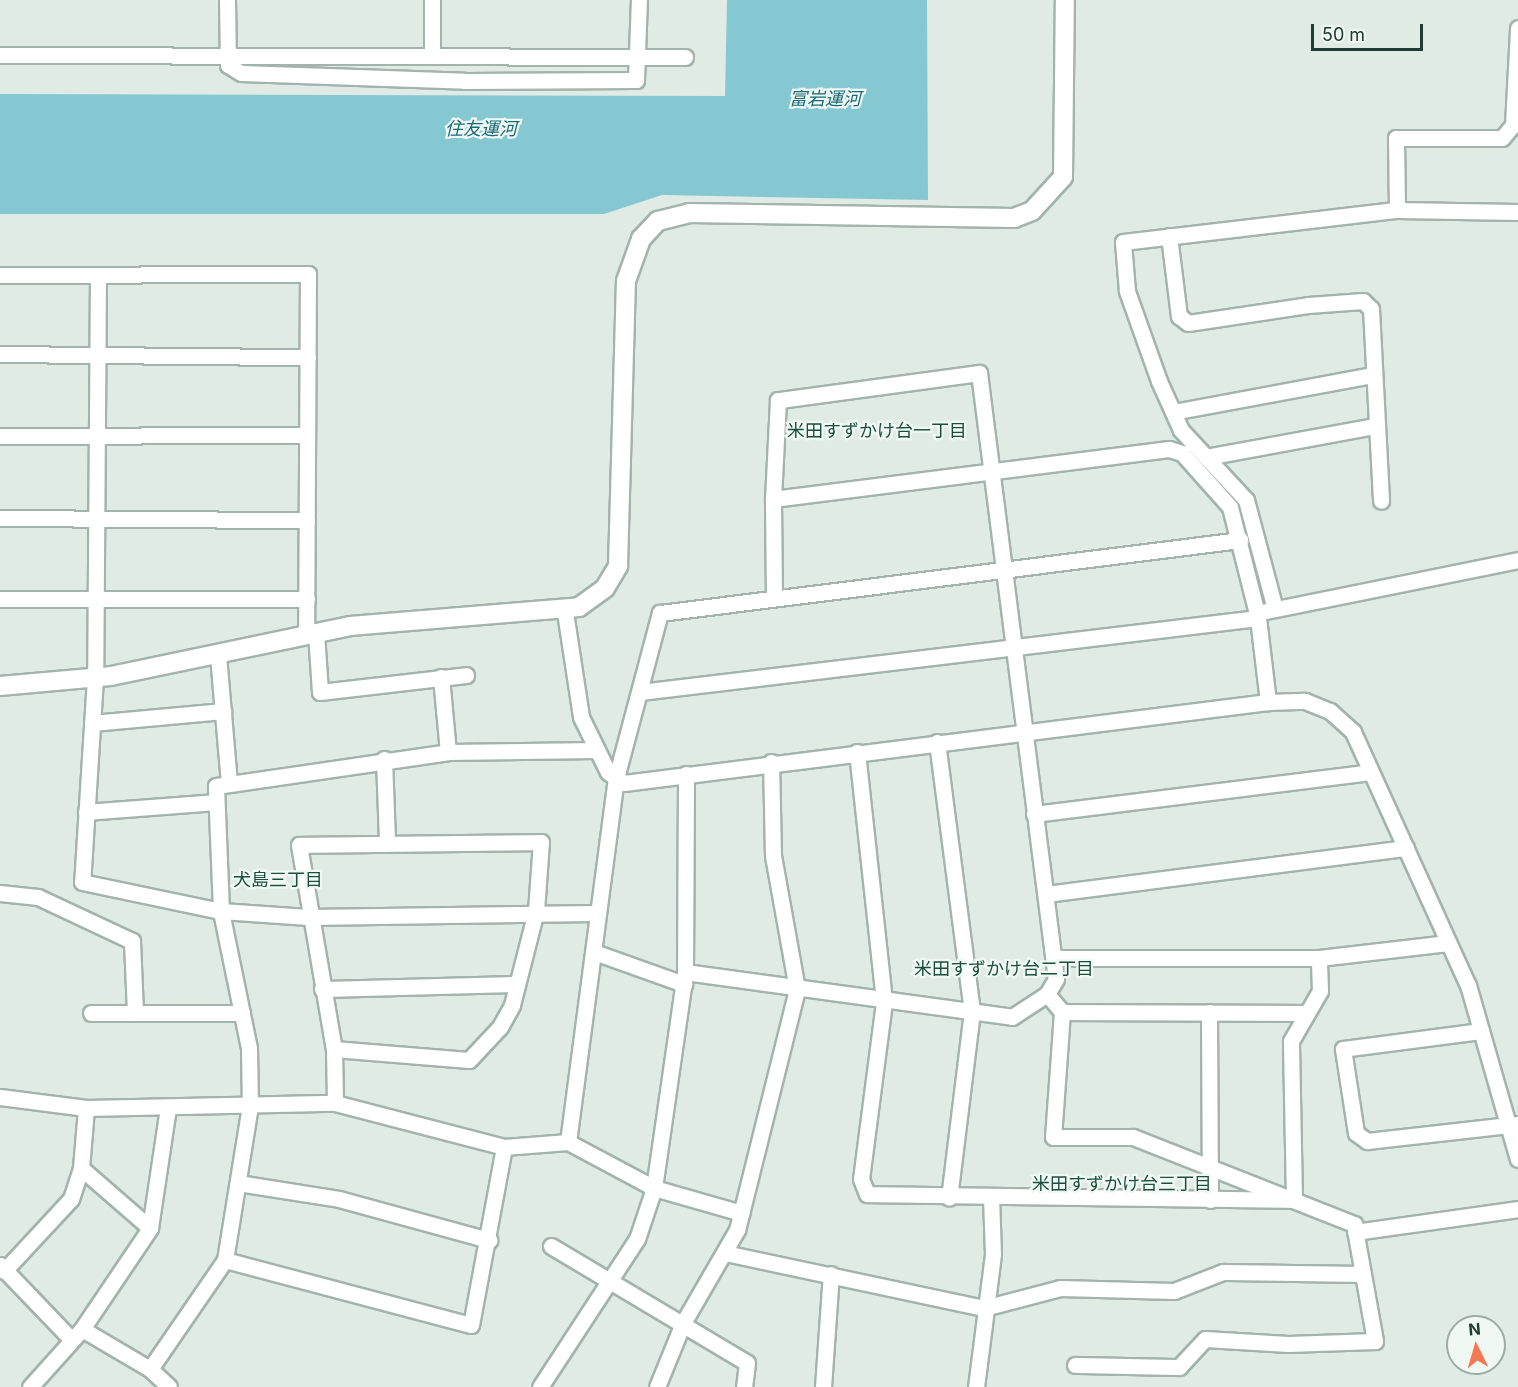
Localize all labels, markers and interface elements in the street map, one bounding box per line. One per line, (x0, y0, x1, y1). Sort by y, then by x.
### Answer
scale bar (1314, 12, 1426, 50)
text: 50 m (1322, 24, 1365, 45)
water label: 富岩運河 (789, 88, 861, 110)
water label: 住友運河 (445, 118, 517, 140)
district label: 米田すずかけ台一丁目 (787, 420, 967, 442)
district label: 犬島三丁目 (233, 869, 323, 891)
district label: 米田すずかけ台二丁目 (914, 958, 1094, 980)
district label: 米田すずかけ台三丁目 (1032, 1173, 1212, 1195)
north arrow (1446, 1315, 1506, 1375)
text: N (1468, 1319, 1482, 1340)

